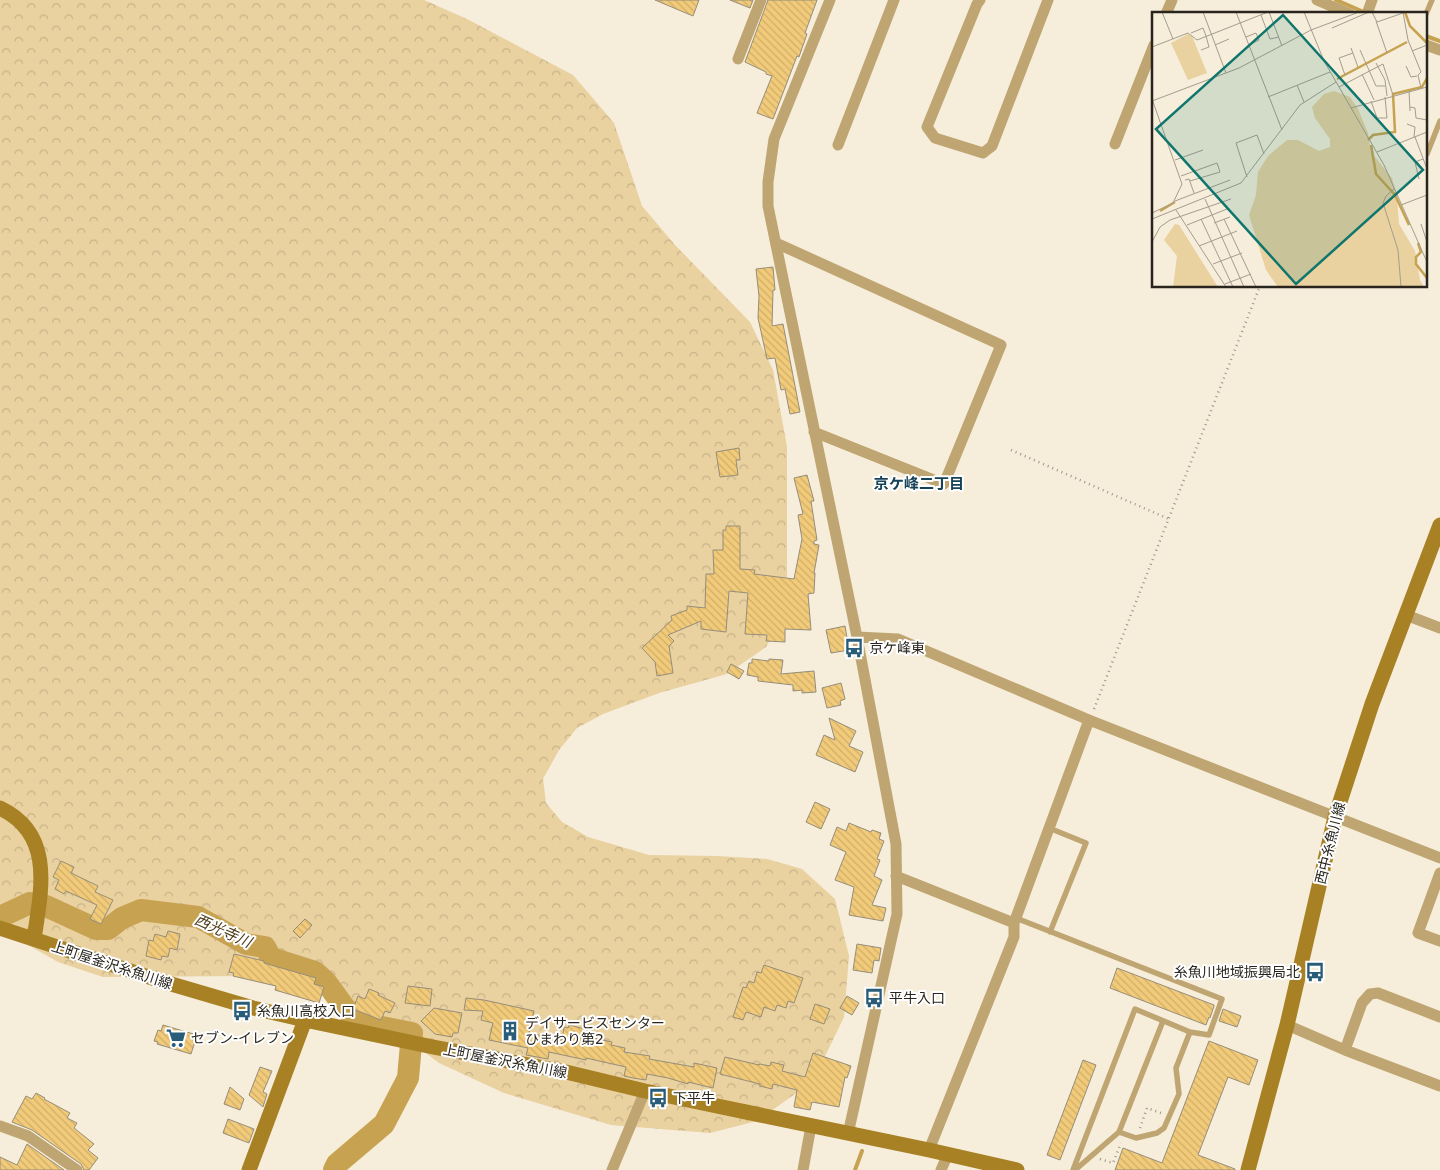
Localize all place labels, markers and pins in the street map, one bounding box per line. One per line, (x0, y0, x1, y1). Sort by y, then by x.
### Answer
bus stop icon: 京ケ峰東 (843, 637, 865, 659)
place label: 京ケ峰東 (869, 640, 925, 656)
bus stop icon: 糸魚川地域振興局北 (1304, 961, 1326, 983)
place label: 糸魚川地域振興局北 (1174, 964, 1300, 980)
bus stop icon: 平牛入口 (863, 987, 885, 1009)
place label: 平牛入口 (889, 990, 945, 1006)
bus stop icon: 糸魚川高校入口 (231, 1000, 253, 1022)
place label: 糸魚川高校入口 (257, 1003, 355, 1019)
place label: デイサービスセンター ひまわり第2 (525, 1015, 665, 1047)
building icon: デイサービスセンター ひまわり第2 (499, 1020, 521, 1042)
supermarket icon: セブン-イレブン (165, 1027, 187, 1049)
place label: セブン-イレブン (191, 1030, 294, 1046)
bus stop icon: 下平牛 (647, 1087, 669, 1109)
place label: 下平牛 (673, 1090, 715, 1106)

